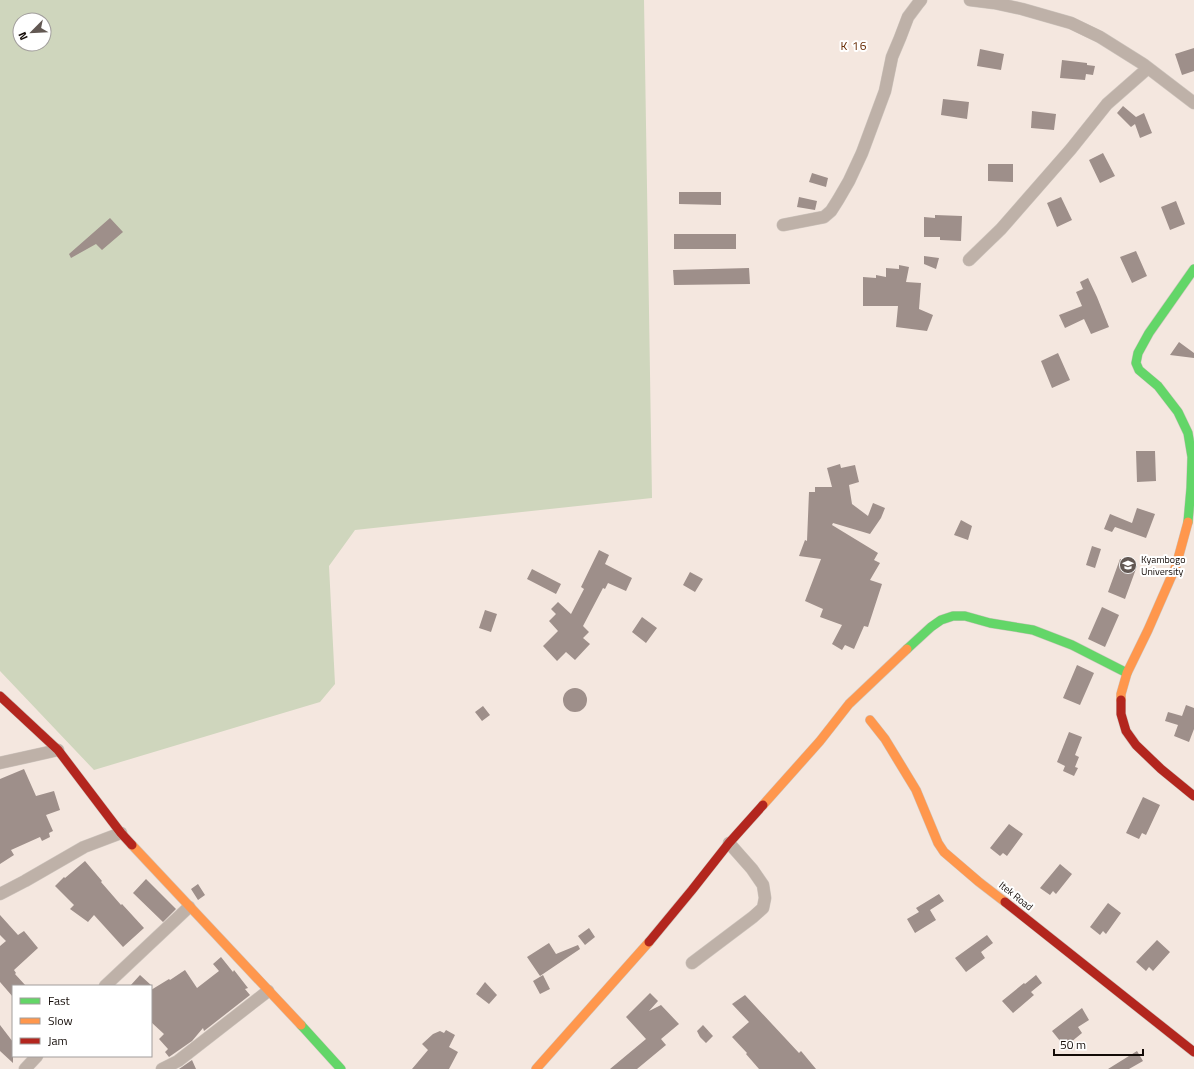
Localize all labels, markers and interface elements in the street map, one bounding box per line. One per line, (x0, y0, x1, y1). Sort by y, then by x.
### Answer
north arrow (12, 12, 52, 52)
text: N (14, 29, 32, 43)
district label: K 16 (841, 36, 867, 55)
place label: Kyambogo University (1141, 552, 1186, 579)
school or university icon: Kyambogo University (1118, 555, 1138, 575)
street label: Itek Road (996, 878, 1036, 914)
legend (12, 985, 152, 1057)
text: Fast (48, 991, 71, 1010)
text: Slow (48, 1011, 73, 1030)
text: Jam (48, 1031, 68, 1050)
scale bar (1054, 1031, 1143, 1057)
text: 50 m (1060, 1035, 1086, 1054)

